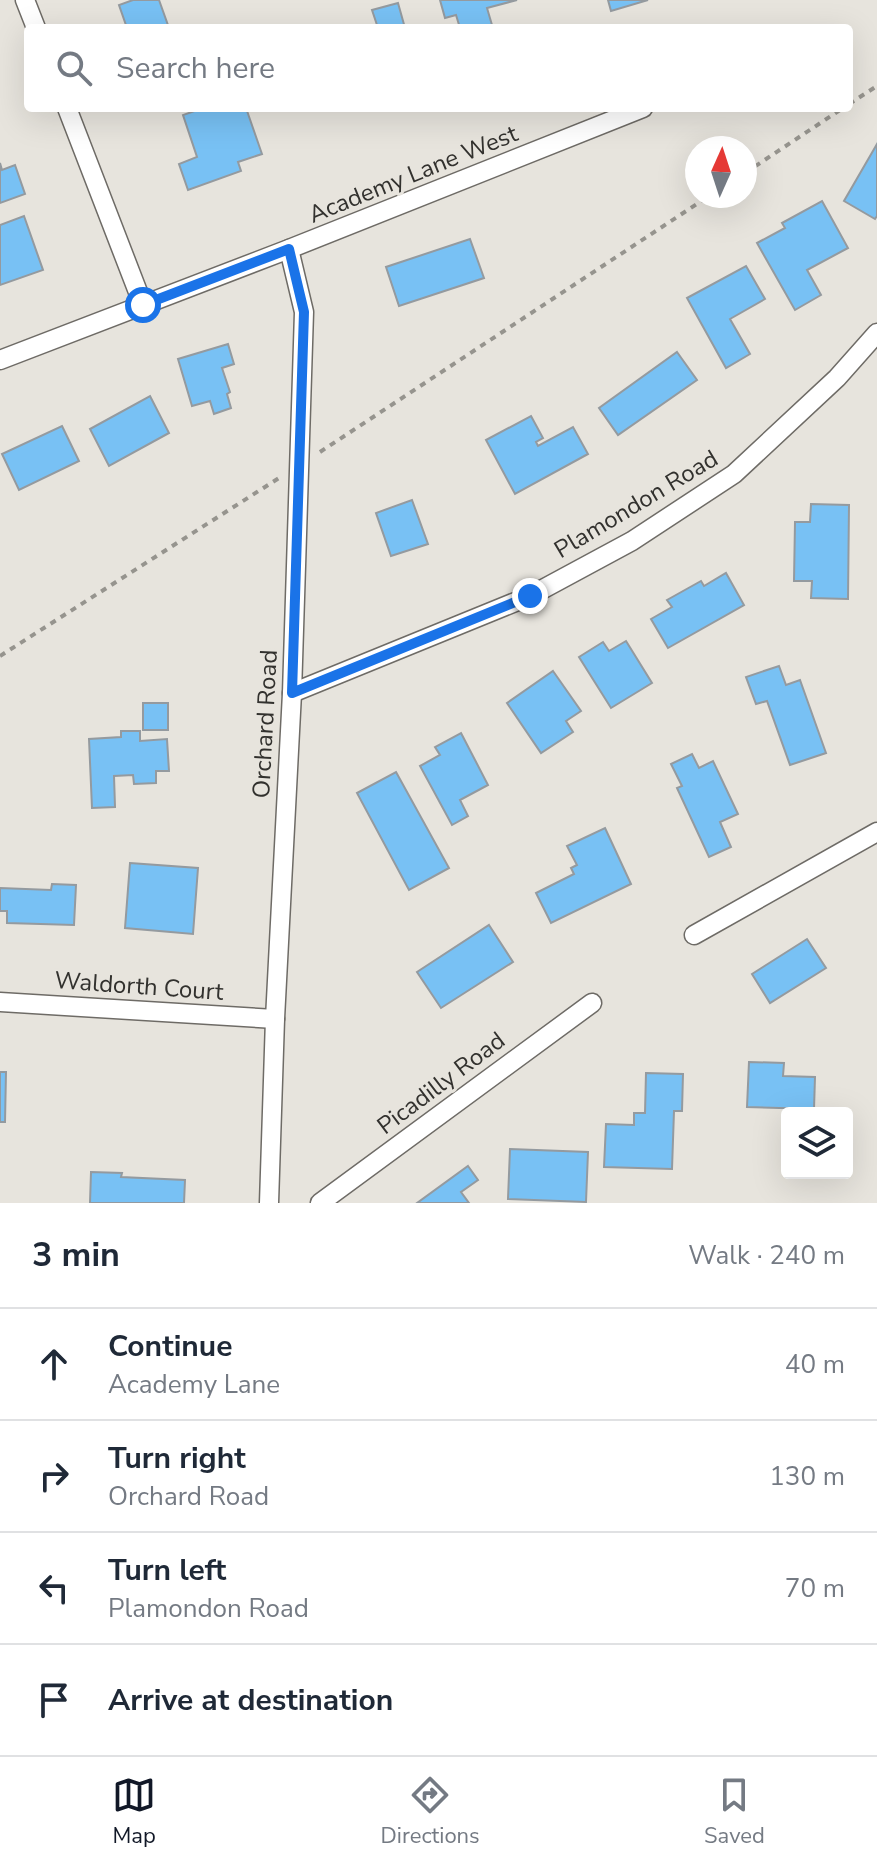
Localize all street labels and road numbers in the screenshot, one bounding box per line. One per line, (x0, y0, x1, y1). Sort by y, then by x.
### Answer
street label: Academy Lane West (304, 117, 523, 231)
street label: Plamondon Road (548, 443, 724, 565)
street label: Orchard Road (245, 649, 285, 799)
street label: Waldorth Court (53, 964, 225, 1008)
street label: Picadilly Road (371, 1024, 511, 1142)

